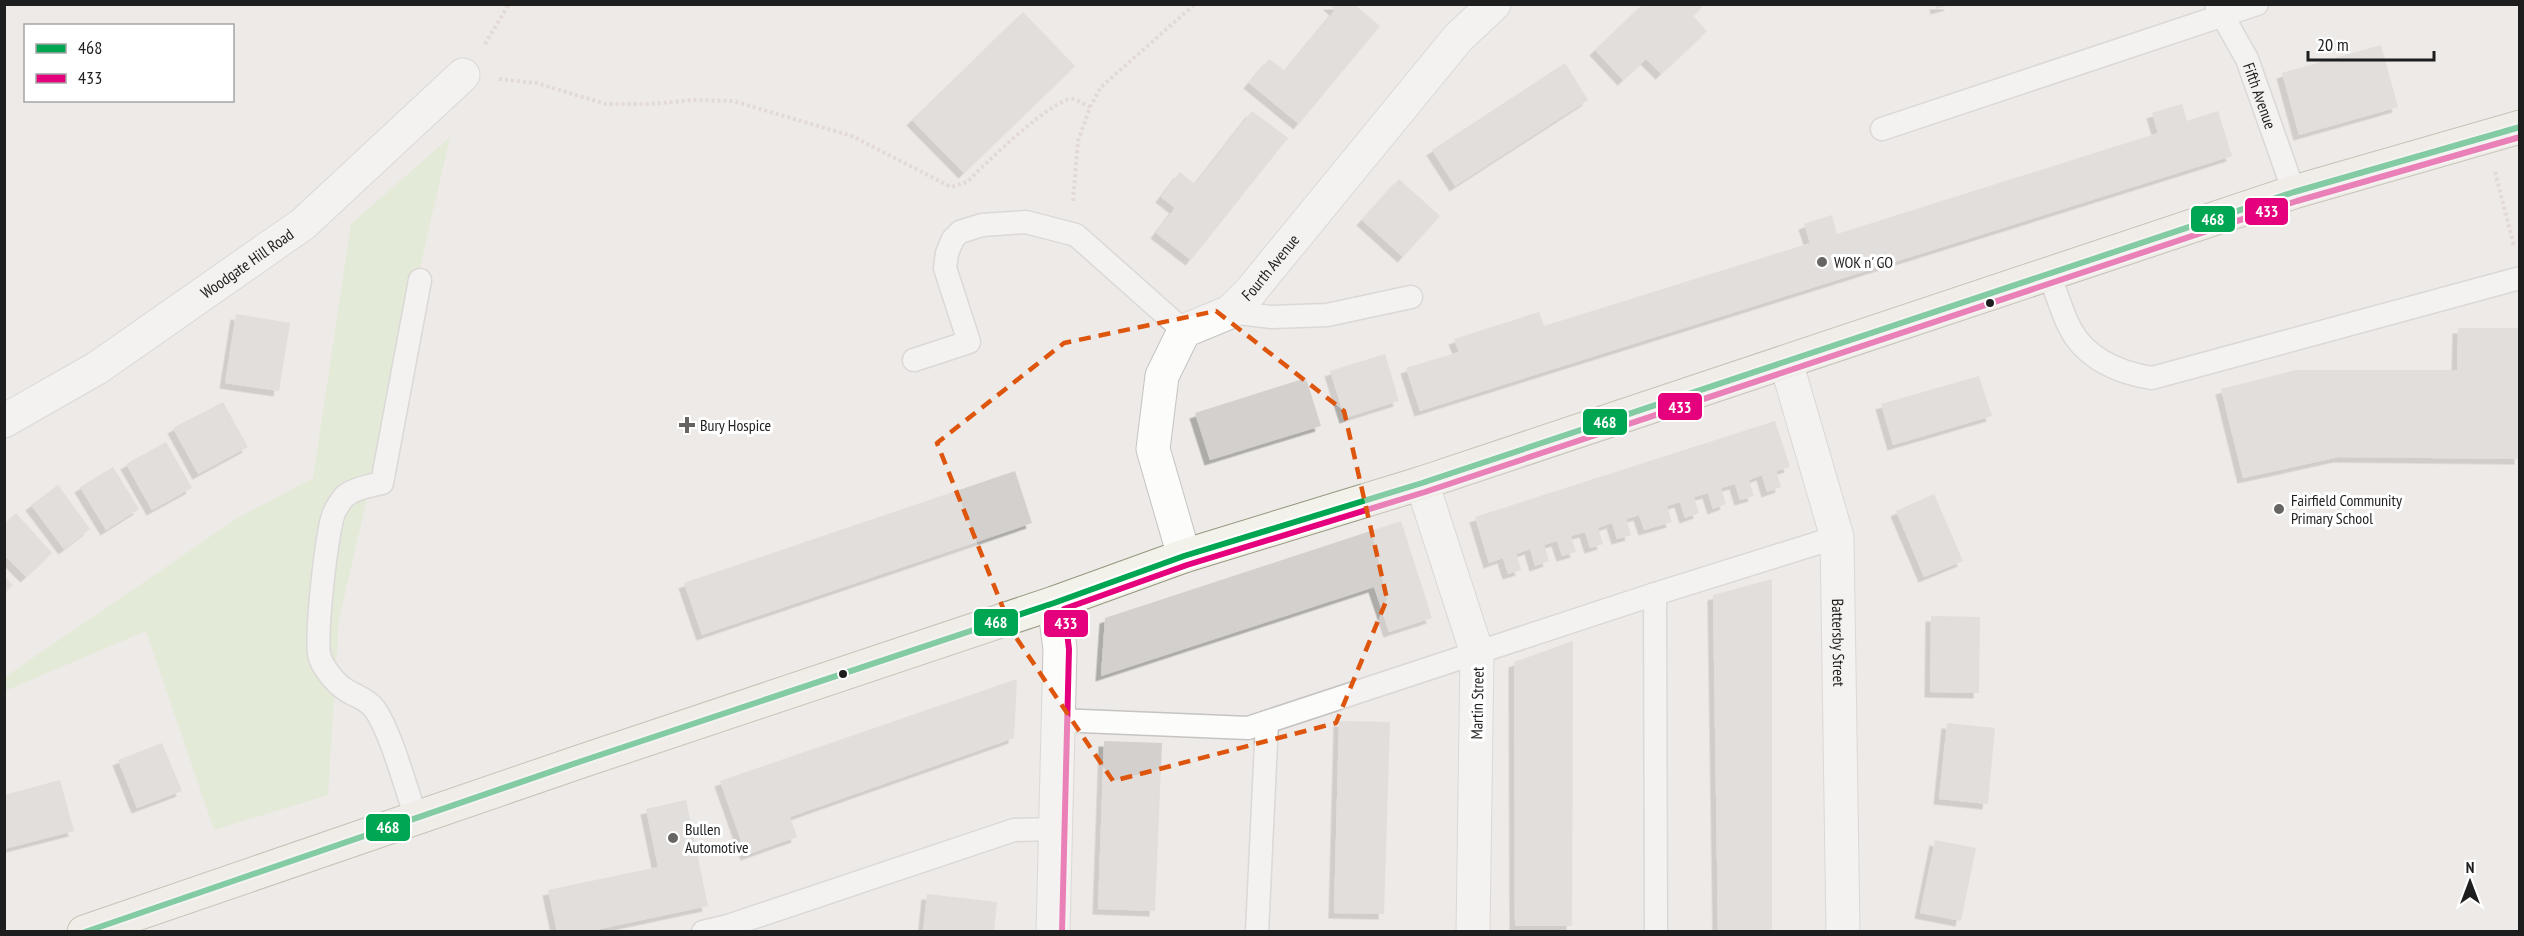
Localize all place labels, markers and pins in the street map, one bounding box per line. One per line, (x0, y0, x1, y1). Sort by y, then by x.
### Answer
place label: WOK n' GO (1834, 252, 1893, 272)
marker: WOK n' GO (1815, 255, 1829, 269)
unlabelled marker (1984, 297, 1996, 309)
place label: Bury Hospice (700, 415, 771, 435)
marker: Bury Hospice (678, 416, 696, 434)
place label: Fairfield Community Primary School (2291, 490, 2402, 528)
marker: Fairfield Community Primary School (2272, 502, 2286, 516)
unlabelled marker (837, 668, 849, 680)
place label: Bullen Automotive (685, 819, 749, 857)
marker: Bullen Automotive (666, 831, 680, 845)

